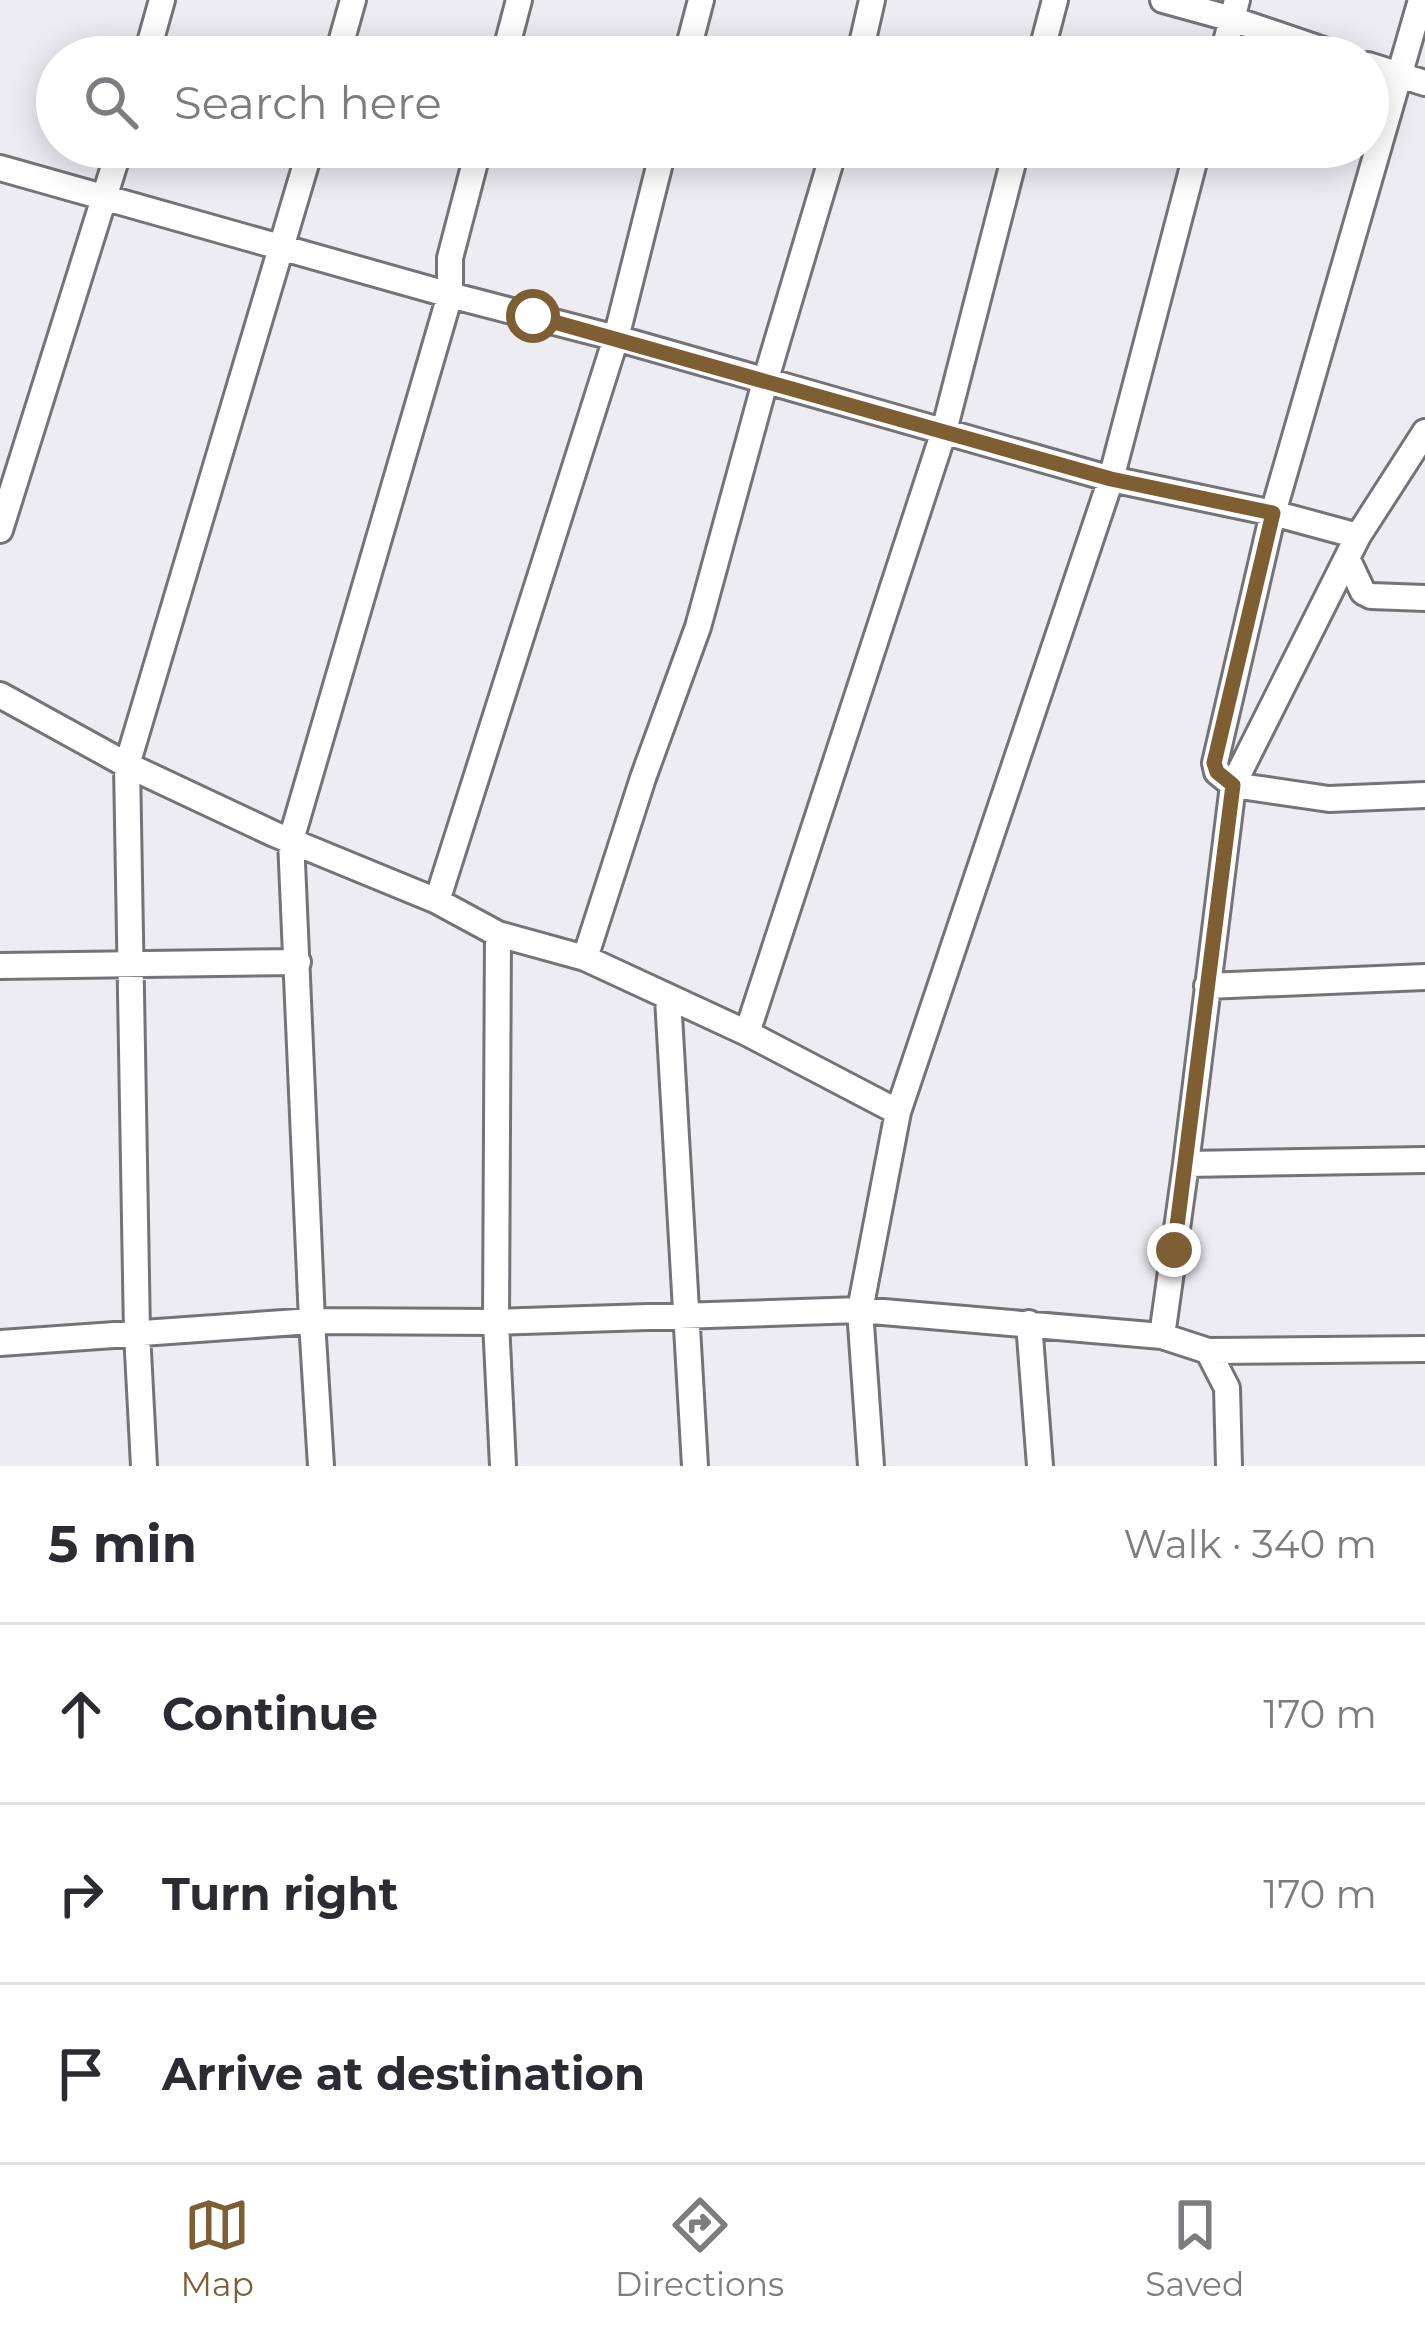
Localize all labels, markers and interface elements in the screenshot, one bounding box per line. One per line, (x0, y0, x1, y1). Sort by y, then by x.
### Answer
search box (36, 36, 1389, 168)
icon: search (78, 69, 144, 135)
text: Search here (174, 75, 442, 130)
route start (506, 289, 560, 343)
route end (1147, 1223, 1201, 1277)
text: 5 min (48, 1513, 197, 1575)
text: Walk · 340 m (1124, 1520, 1377, 1568)
icon: ahead (48, 1681, 114, 1747)
text: Continue (162, 1686, 378, 1741)
text: 170 m (1263, 1690, 1377, 1738)
icon: right (48, 1861, 114, 1927)
text: Turn right (162, 1866, 398, 1921)
text: 170 m (1263, 1870, 1377, 1918)
icon: arrive (48, 2041, 114, 2107)
text: Arrive at destination (162, 2046, 645, 2101)
tab: Map (181, 2192, 254, 2304)
tab: Directions (615, 2192, 784, 2304)
tab: Saved (1145, 2192, 1244, 2304)

